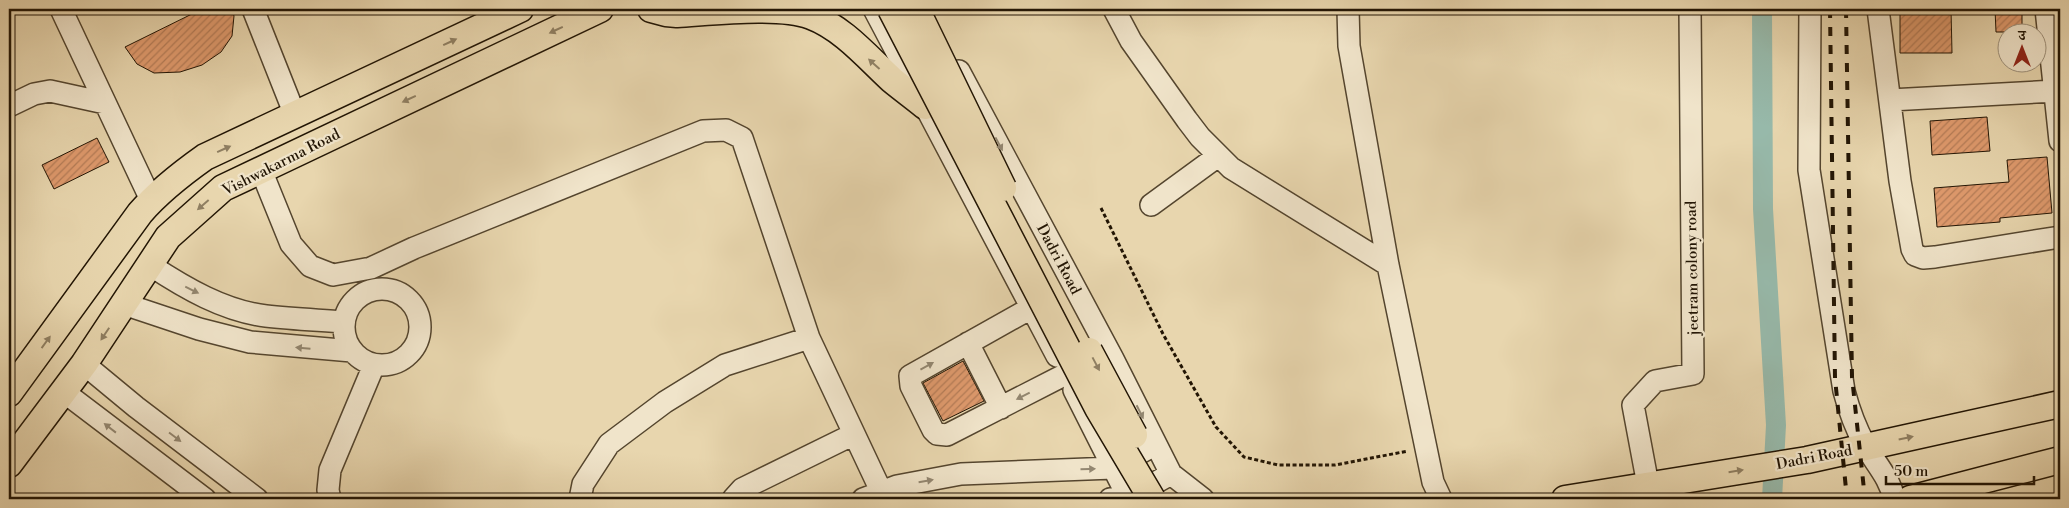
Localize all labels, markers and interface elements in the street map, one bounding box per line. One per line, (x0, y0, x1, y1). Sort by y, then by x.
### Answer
north arrow (1996, 22, 2046, 72)
one-way arrow (549, 26, 563, 34)
text: उ (2017, 27, 2026, 45)
one-way arrow (443, 38, 458, 46)
one-way arrow (869, 58, 881, 70)
one-way arrow (402, 96, 416, 104)
street label: Vishwakarma Road (218, 124, 344, 201)
one-way arrow (995, 137, 1003, 152)
one-way arrow (217, 144, 231, 152)
one-way arrow (197, 200, 210, 211)
street label: jeetram colony road (1682, 200, 1703, 336)
street label: Dadri Road (1032, 221, 1085, 298)
one-way arrow (185, 286, 199, 294)
one-way arrow (100, 327, 110, 340)
one-way arrow (40, 336, 51, 349)
one-way arrow (295, 344, 311, 352)
one-way arrow (1092, 357, 1100, 372)
one-way arrow (920, 362, 934, 370)
one-way arrow (1016, 392, 1030, 400)
one-way arrow (1136, 405, 1144, 419)
one-way arrow (104, 422, 117, 433)
one-way arrow (168, 431, 181, 442)
one-way arrow (1898, 434, 1914, 442)
street label: Dadri Road (1774, 441, 1854, 474)
scale bar (1886, 453, 2034, 485)
text: 50 m (1894, 462, 1928, 481)
one-way arrow (1080, 465, 1096, 473)
one-way arrow (1728, 467, 1744, 475)
one-way arrow (918, 476, 934, 484)

